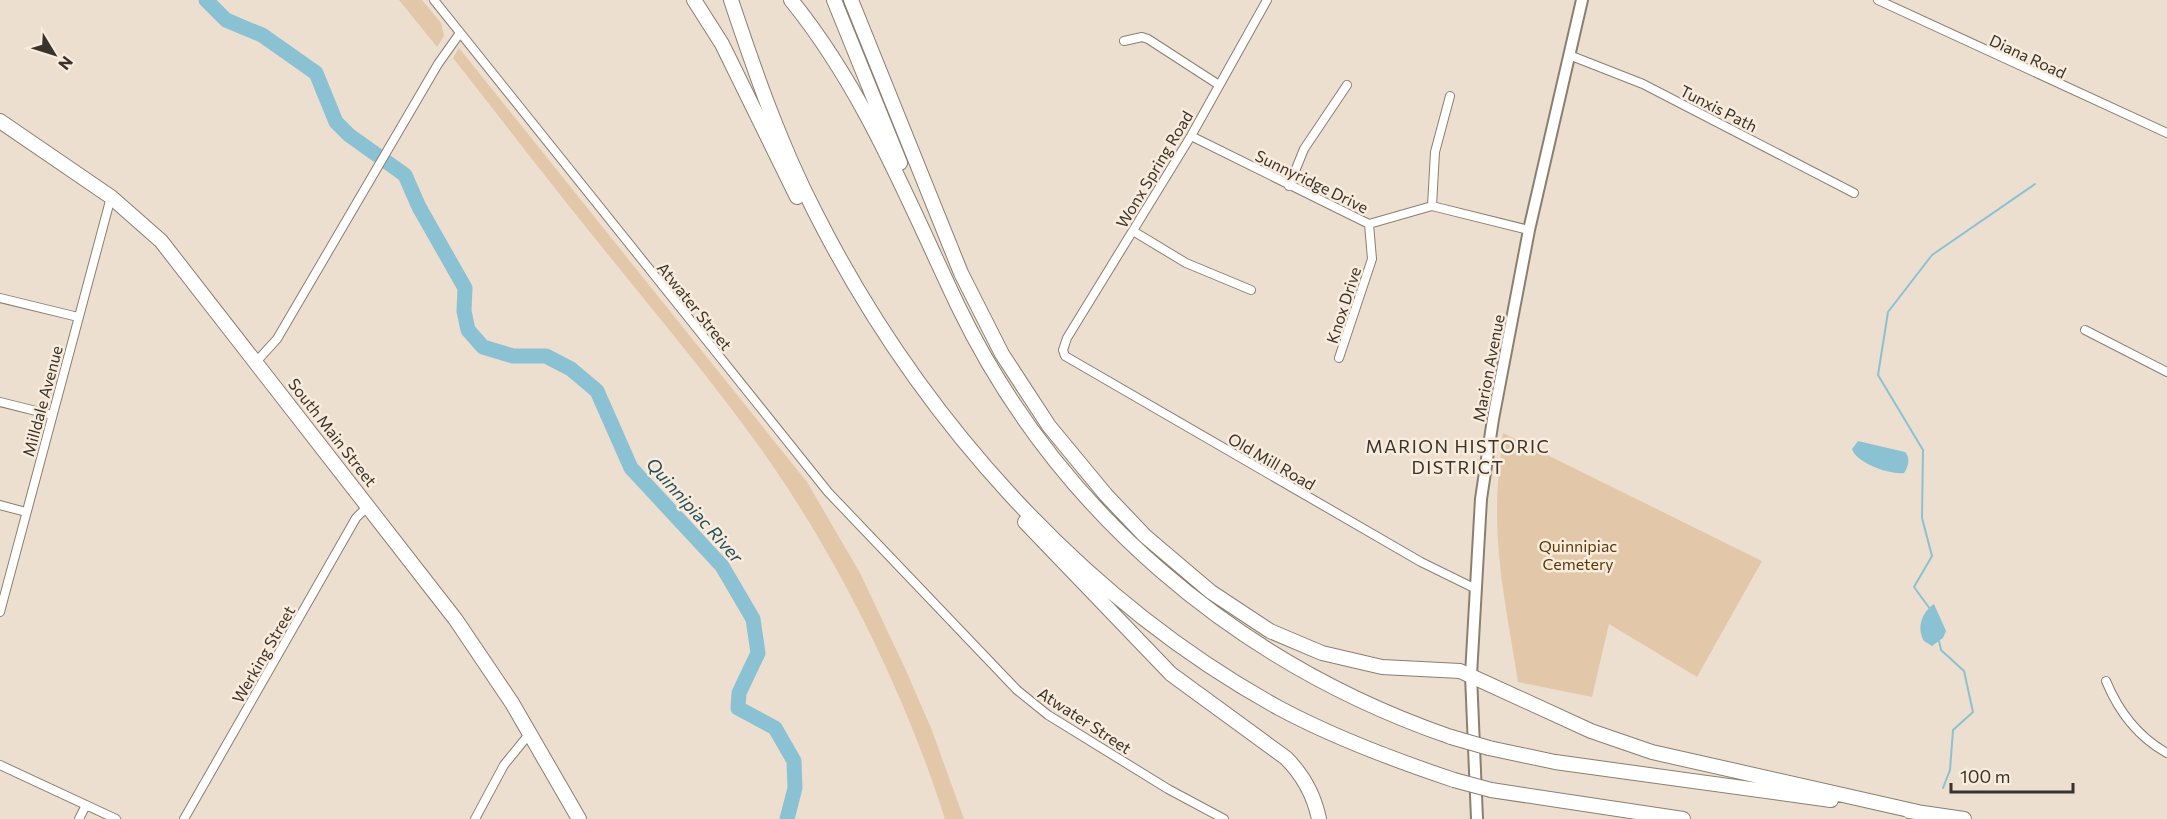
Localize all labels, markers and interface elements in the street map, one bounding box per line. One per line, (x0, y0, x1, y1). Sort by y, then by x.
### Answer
north arrow (24, 24, 84, 84)
street label: Diana Road (1987, 30, 2069, 82)
text: N (55, 53, 77, 74)
street label: Tunxis Path (1677, 80, 1761, 136)
street label: Wonx Spring Road (1112, 107, 1196, 231)
street label: Sunnyridge Drive (1252, 145, 1372, 217)
street label: Atwater Street (654, 258, 736, 354)
street label: Knox Drive (1322, 264, 1364, 346)
street label: Marion Avenue (1468, 313, 1508, 423)
street label: Milldale Avenue (18, 343, 66, 459)
street label: South Main Street (285, 374, 381, 490)
street label: Old Mill Road (1225, 428, 1319, 494)
district label: MARION HISTORIC DISTRICT (1366, 435, 1550, 478)
water label: Quinnipiac River (642, 453, 749, 568)
park label: Quinnipiac Cemetery (1539, 536, 1617, 573)
street label: Werking Street (228, 602, 299, 706)
street label: Atwater Street (1035, 683, 1136, 757)
scale bar (1951, 756, 2072, 794)
text: 100 m (1960, 765, 2010, 787)

